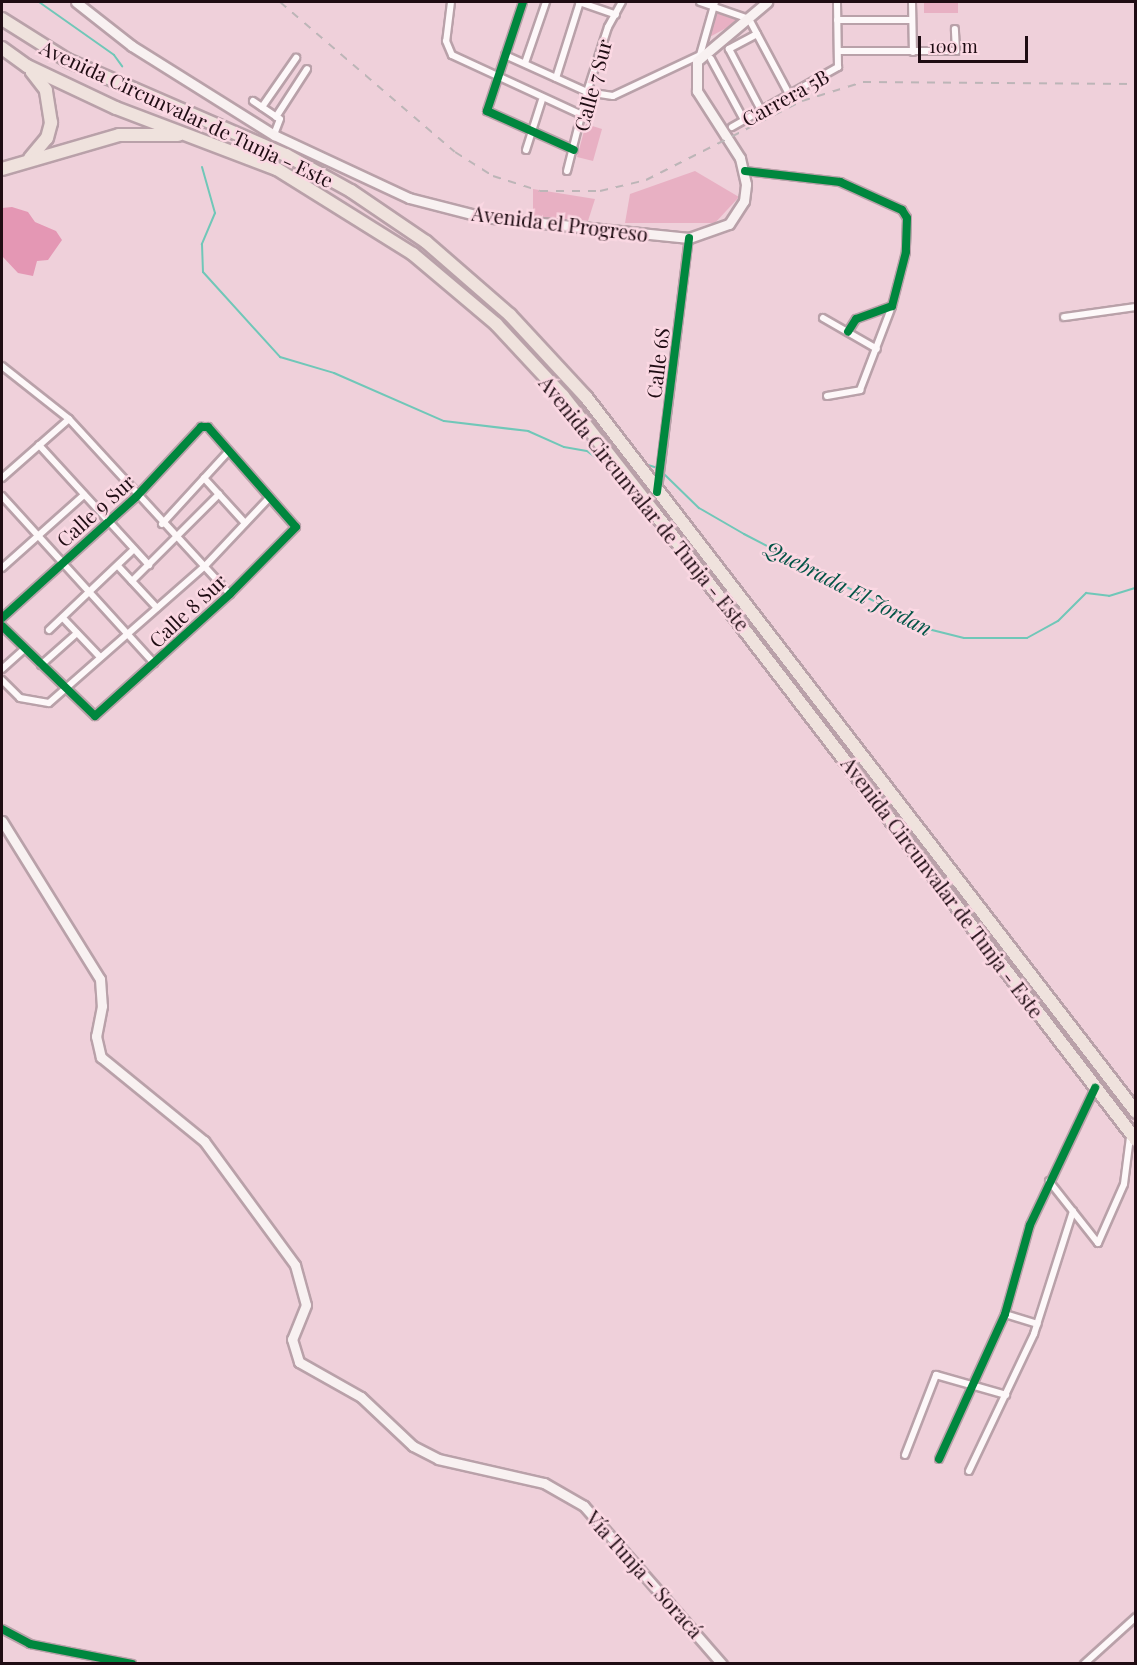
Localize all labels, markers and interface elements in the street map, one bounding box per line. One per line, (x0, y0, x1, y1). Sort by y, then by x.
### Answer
scale bar (921, 24, 1030, 62)
street label: Avenida Circunvalar de Tunja - Este (36, 34, 338, 192)
text: 100 m (929, 34, 978, 58)
street label: Calle 7 Sur (568, 36, 616, 134)
street label: Carrera 5B (737, 63, 833, 131)
street label: Avenida el Progreso (470, 200, 650, 246)
street label: Calle 6S (641, 326, 673, 400)
street label: Avenida Circunvalar de Tunja - Este (534, 370, 756, 636)
street label: Calle 9 Sur (51, 469, 139, 551)
water label: Quebrada El Jordan (761, 534, 937, 640)
street label: Calle 8 Sur (143, 568, 231, 652)
street label: Avenida Circunvalar de Tunja - Este (837, 751, 1049, 1023)
street label: Vía Tunja - Soracá (581, 1505, 709, 1643)

